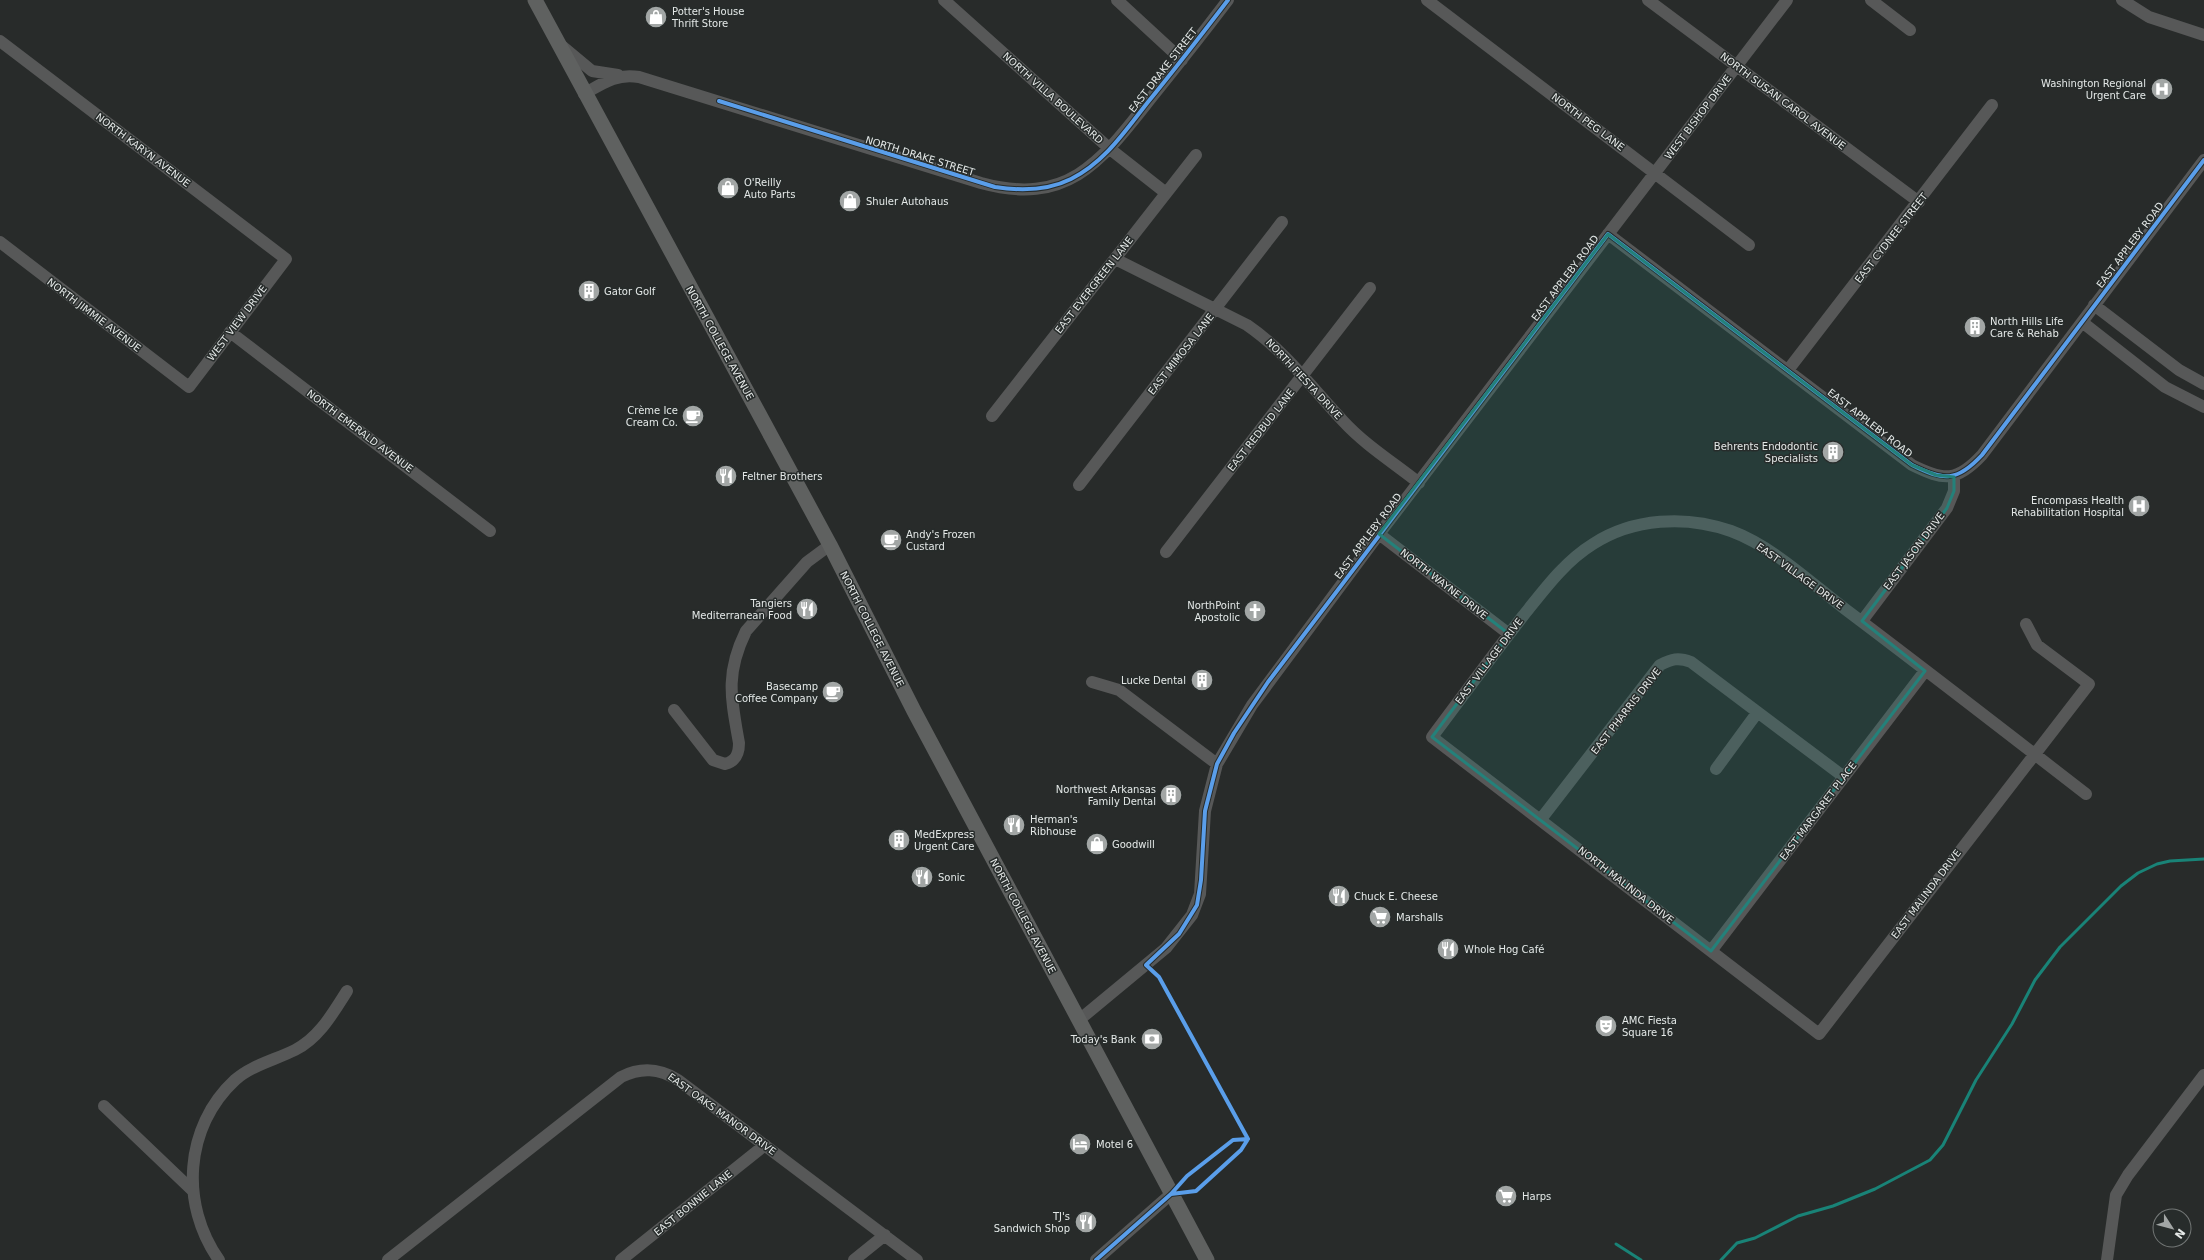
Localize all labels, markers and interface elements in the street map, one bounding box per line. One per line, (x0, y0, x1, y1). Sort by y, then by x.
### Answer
shop icon: Potter's House Thrift Store (643, 4, 669, 30)
place label: Potter's House Thrift Store (671, 6, 744, 29)
street label: EAST DRAKE STREET (1127, 25, 1200, 114)
street label: NORTH VILLA BOULEVARD (1001, 50, 1106, 146)
street label: NORTH SUSAN CAROL AVENUE (1718, 50, 1848, 152)
street label: WEST BISHOP DRIVE (1663, 72, 1733, 162)
hospital icon: Washington Regional Urgent Care (2149, 76, 2175, 102)
place label: Washington Regional Urgent Care (2041, 78, 2146, 101)
street label: NORTH PEG LANE (1550, 91, 1626, 153)
street label: NORTH KARYN AVENUE (94, 111, 192, 189)
street label: NORTH DRAKE STREET (864, 134, 977, 178)
shop icon: O'Reilly Auto Parts (715, 175, 741, 201)
place label: O'Reilly Auto Parts (744, 177, 795, 200)
shop icon: Shuler Autohaus (837, 188, 863, 214)
street label: EAST CYDNEE STREET (1853, 190, 1930, 285)
place label: Shuler Autohaus (866, 196, 948, 207)
street label: EAST APPLEBY ROAD (2094, 200, 2166, 290)
street label: EAST APPLEBY ROAD (1529, 233, 1601, 323)
street label: EAST EVERGREEN LANE (1053, 234, 1135, 336)
street label: NORTH JIMMIE AVENUE (45, 276, 143, 354)
building icon: Gator Golf (576, 278, 602, 304)
street label: WEST VIEW DRIVE (205, 283, 269, 363)
street label: NORTH COLLEGE AVENUE (684, 284, 756, 402)
place label: Gator Golf (604, 286, 656, 297)
street label: EAST MIMOSA LANE (1146, 311, 1216, 397)
building icon: North Hills Life Care & Rehab (1962, 314, 1988, 340)
place label: North Hills Life Care & Rehab (1990, 316, 2063, 339)
street label: NORTH FIESTA DRIVE (1264, 337, 1344, 421)
street label: NORTH EMERALD AVENUE (305, 387, 415, 475)
street label: EAST REDBUD LANE (1225, 387, 1297, 473)
street label: EAST APPLEBY ROAD (1825, 387, 1915, 460)
cafe icon: Crème Ice Cream Co. (680, 403, 706, 429)
place label: Crème Ice Cream Co. (626, 405, 678, 428)
building icon: Behrents Endodontic Specialists (1820, 439, 1846, 465)
place label: Behrents Endodontic Specialists (1714, 441, 1818, 464)
restaurant icon: Feltner Brothers (713, 463, 739, 489)
place label: Feltner Brothers (742, 471, 822, 482)
street label: EAST APPLEBY ROAD (1332, 491, 1404, 581)
hospital icon: Encompass Health Rehabilitation Hospital (2126, 493, 2152, 519)
place label: Encompass Health Rehabilitation Hospital (2011, 495, 2124, 518)
street label: EAST JASON DRIVE (1881, 510, 1947, 592)
cafe icon: Andy's Frozen Custard (878, 527, 904, 553)
place label: Andy's Frozen Custard (906, 529, 975, 552)
street label: EAST VILLAGE DRIVE (1754, 541, 1846, 611)
street label: NORTH WAYNE DRIVE (1398, 547, 1490, 621)
street label: NORTH COLLEGE AVENUE (838, 569, 906, 689)
restaurant icon: Tangiers Mediterranean Food (794, 596, 820, 622)
place label: Tangiers Mediterranean Food (692, 598, 792, 621)
church icon: NorthPoint Apostolic (1242, 598, 1268, 624)
place label: NorthPoint Apostolic (1187, 600, 1240, 623)
street label: EAST VILLAGE DRIVE (1453, 616, 1525, 706)
street label: EAST PHARRIS DRIVE (1589, 666, 1663, 756)
building icon: Lucke Dental (1189, 667, 1215, 693)
place label: Lucke Dental (1121, 675, 1186, 686)
cafe icon: Basecamp Coffee Company (820, 679, 846, 705)
place label: Basecamp Coffee Company (735, 681, 818, 704)
street label: EAST MARGARET PLACE (1777, 760, 1859, 862)
building icon: Northwest Arkansas Family Dental (1158, 782, 1184, 808)
place label: Northwest Arkansas Family Dental (1056, 784, 1156, 807)
restaurant icon: Herman's Ribhouse (1001, 812, 1027, 838)
place label: Herman's Ribhouse (1030, 814, 1078, 837)
building icon: MedExpress Urgent Care (886, 827, 912, 853)
place label: MedExpress Urgent Care (914, 829, 974, 852)
shop icon: Goodwill (1084, 831, 1110, 857)
place label: Goodwill (1112, 839, 1155, 850)
street label: NORTH MALINDA DRIVE (1576, 844, 1676, 926)
street label: EAST MALINDA DRIVE (1889, 847, 1963, 941)
street label: NORTH COLLEGE AVENUE (988, 857, 1058, 975)
restaurant icon: Sonic (909, 864, 935, 890)
place label: Sonic (938, 872, 965, 883)
restaurant icon: Chuck E. Cheese (1326, 883, 1352, 909)
place label: Chuck E. Cheese (1354, 891, 1438, 902)
supermarket icon: Marshalls (1367, 904, 1393, 930)
place label: Marshalls (1396, 912, 1443, 923)
restaurant icon: Whole Hog Café (1435, 936, 1461, 962)
place label: Whole Hog Café (1464, 944, 1544, 955)
theatre icon: AMC Fiesta Square 16 (1593, 1013, 1619, 1039)
place label: AMC Fiesta Square 16 (1622, 1015, 1677, 1038)
bank icon: Today's Bank (1139, 1026, 1165, 1052)
place label: Today's Bank (1070, 1034, 1136, 1045)
street label: EAST OAKS MANOR DRIVE (666, 1071, 778, 1157)
hotel icon: Motel 6 (1067, 1131, 1093, 1157)
place label: Motel 6 (1096, 1139, 1133, 1150)
street label: EAST BONNIE LANE (652, 1168, 734, 1238)
supermarket icon: Harps (1493, 1183, 1519, 1209)
place label: Harps (1522, 1191, 1551, 1202)
north arrow (2152, 1208, 2192, 1248)
restaurant icon: TJ's Sandwich Shop (1073, 1209, 1099, 1235)
place label: TJ's Sandwich Shop (994, 1211, 1070, 1234)
text: N (2172, 1226, 2188, 1241)

